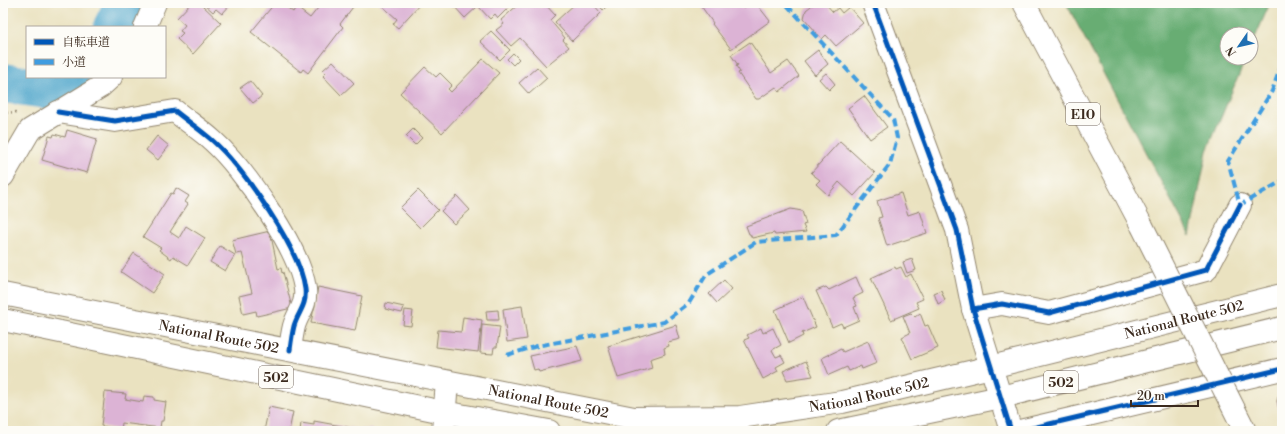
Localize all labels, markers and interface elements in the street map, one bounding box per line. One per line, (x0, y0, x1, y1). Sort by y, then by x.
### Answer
legend (26, 26, 166, 78)
north arrow (1219, 26, 1259, 66)
text: 自転車道 (62, 35, 110, 50)
text: N (1223, 43, 1240, 59)
text: 小道 (62, 55, 86, 70)
road number: E10 (1066, 103, 1100, 125)
street label: National Route 502 (1123, 297, 1246, 344)
street label: National Route 502 (157, 317, 280, 358)
road number: 502 (259, 366, 293, 388)
road number: 502 (1044, 371, 1078, 393)
street label: National Route 502 (808, 374, 931, 417)
street label: National Route 502 (487, 382, 610, 423)
scale bar (1131, 382, 1198, 408)
text: 20 m (1137, 389, 1165, 404)

